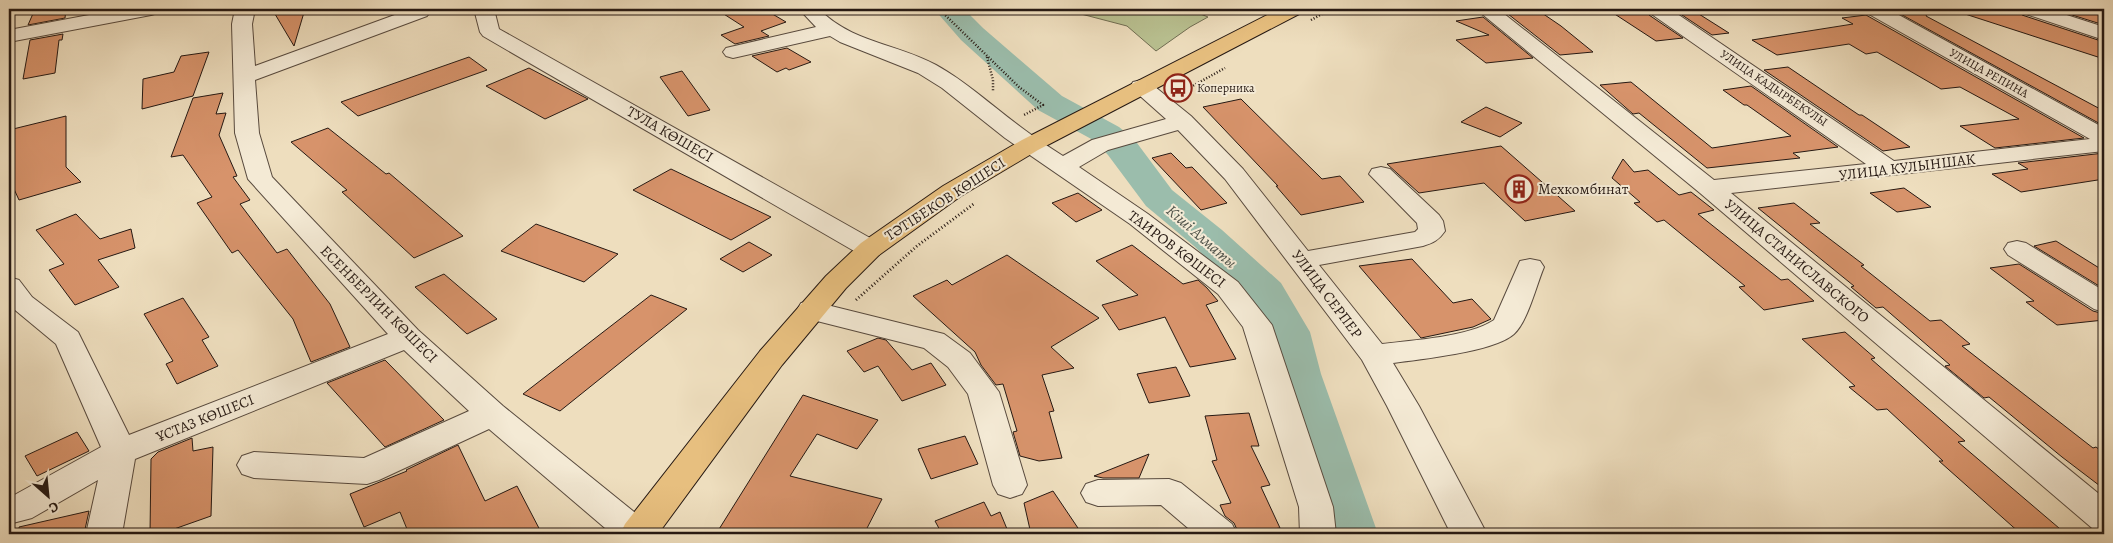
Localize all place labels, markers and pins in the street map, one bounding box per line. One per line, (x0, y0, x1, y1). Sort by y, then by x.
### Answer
bus stop icon: Коперника (1163, 73, 1193, 103)
place label: Коперника (1197, 80, 1255, 96)
building icon: Мехкомбинат (1504, 174, 1534, 204)
place label: Мехкомбинат (1538, 179, 1629, 199)

